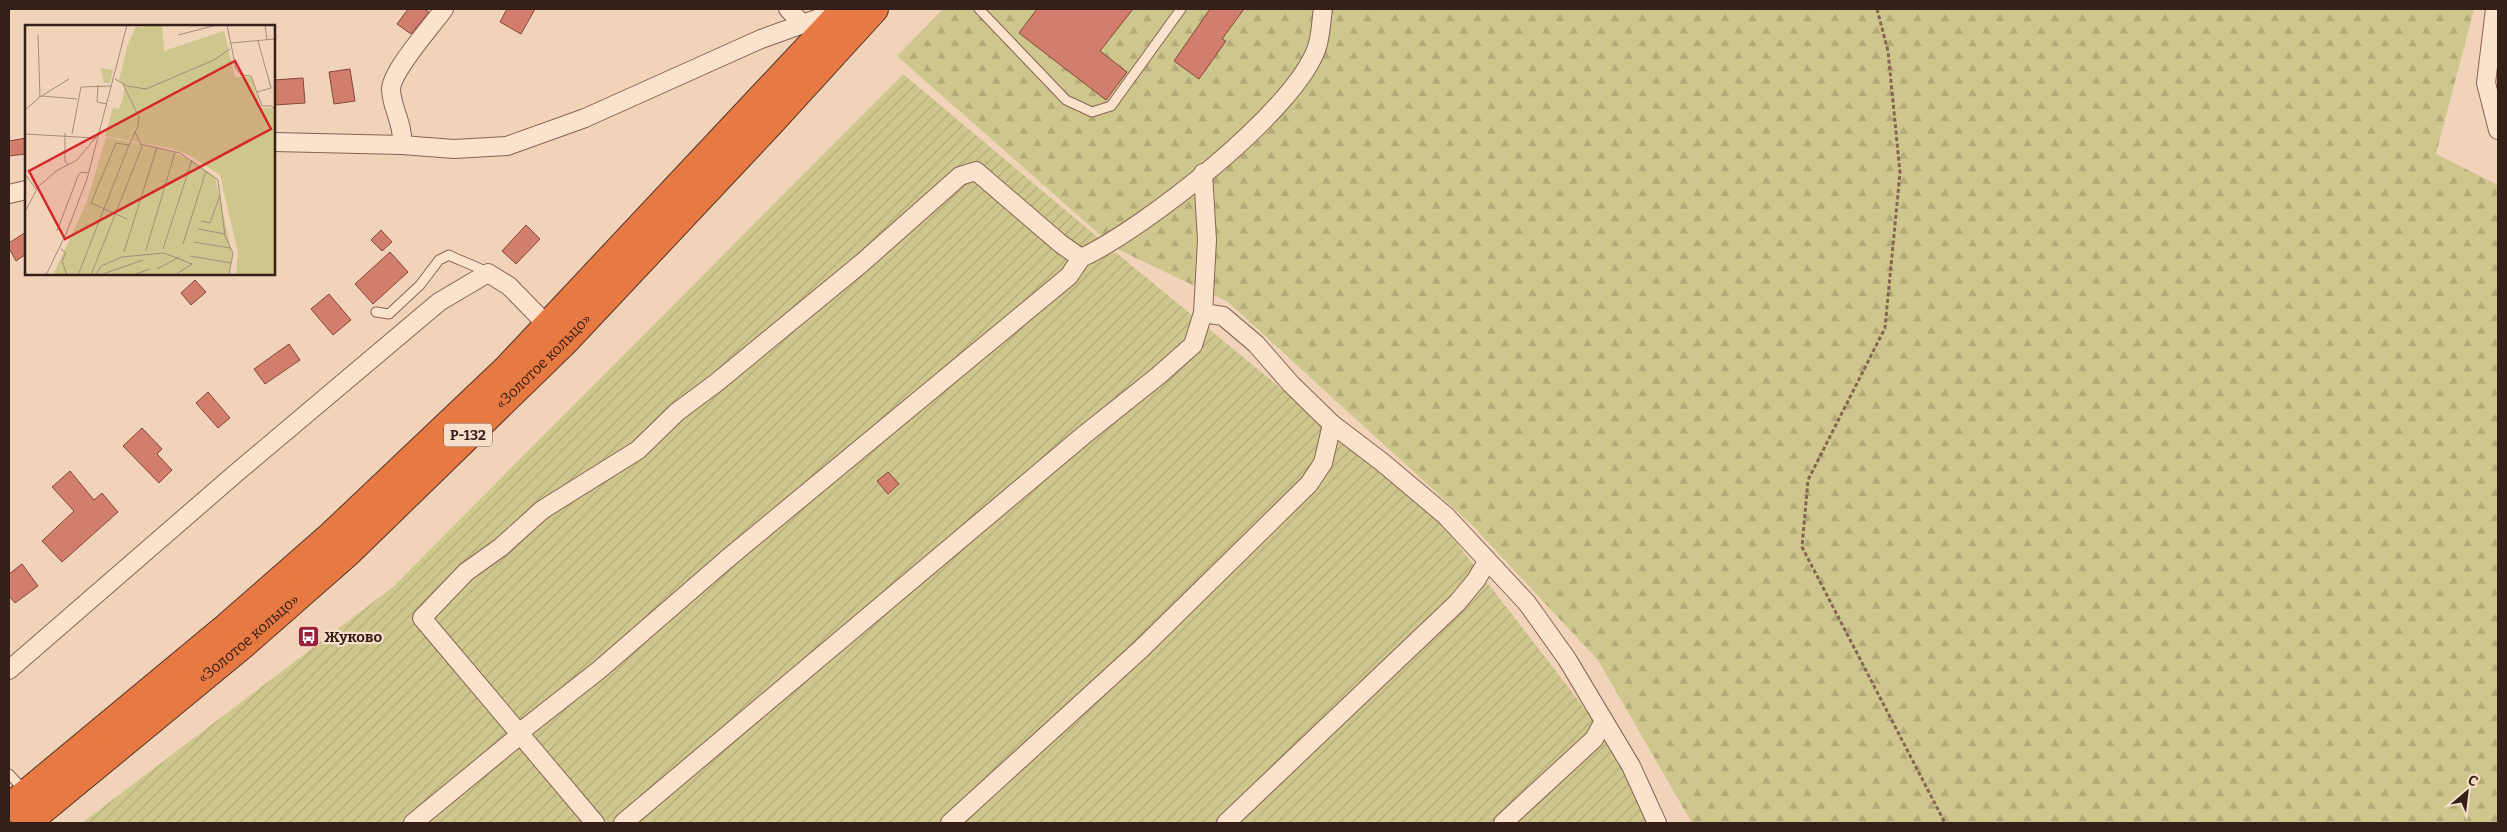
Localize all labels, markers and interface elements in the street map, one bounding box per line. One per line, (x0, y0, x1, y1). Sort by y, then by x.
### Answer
inset map (25, 25, 275, 275)
street label: «Золотое кольцо» (492, 310, 595, 413)
road number: Р-132 (444, 424, 492, 446)
street label: «Золотое кольцо» (194, 590, 303, 687)
bus stop icon: Жуково (296, 625, 320, 649)
place label: Жуково (324, 628, 383, 646)
north arrow (2442, 767, 2492, 817)
text: С (2465, 771, 2481, 791)

